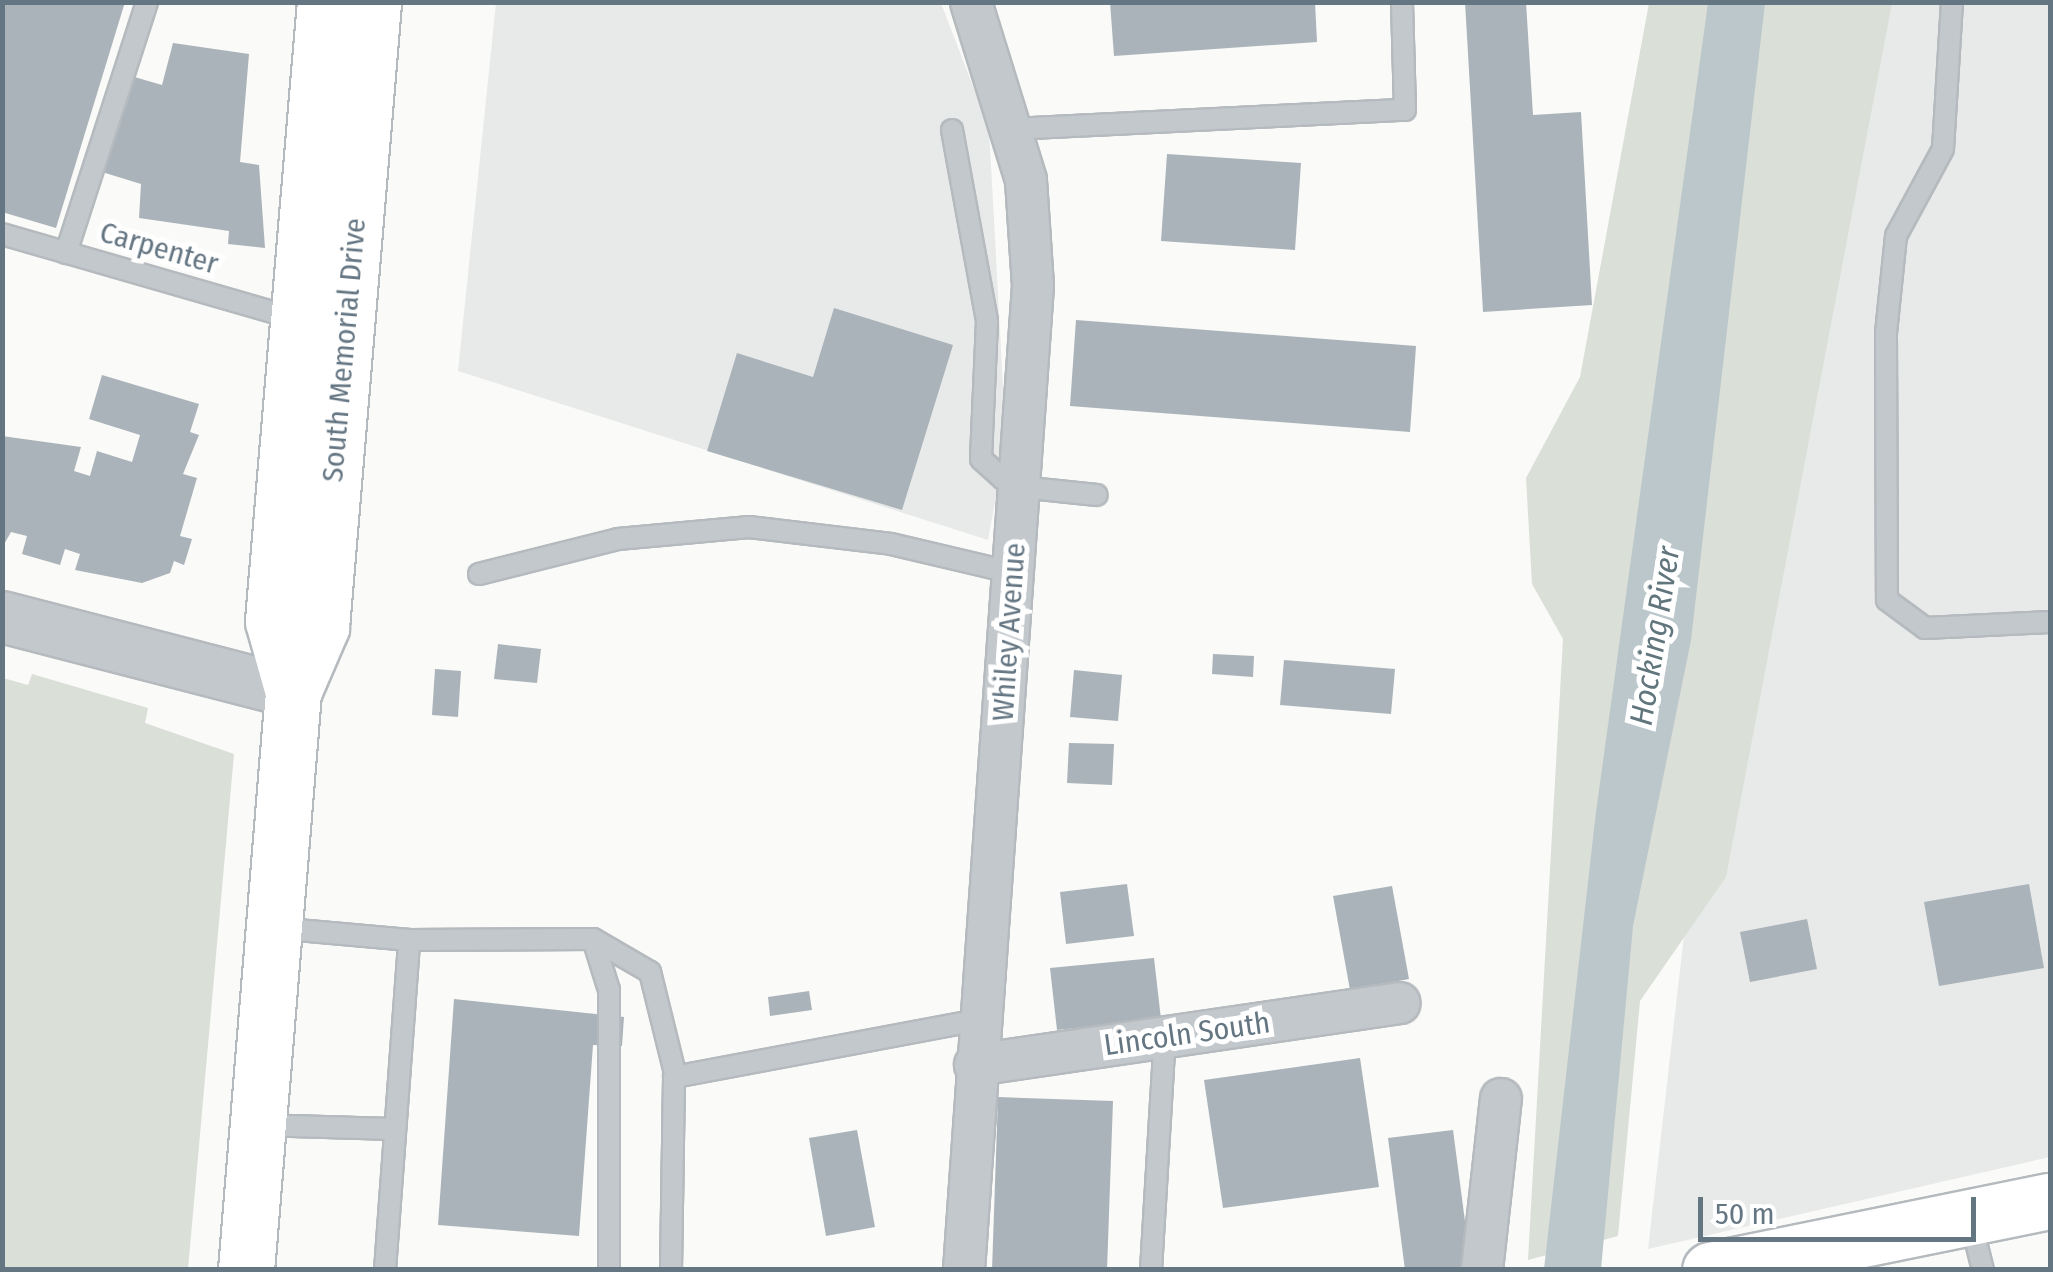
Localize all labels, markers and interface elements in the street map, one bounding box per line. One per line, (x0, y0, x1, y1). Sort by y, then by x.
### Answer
street label: Carpenter (96, 214, 222, 282)
street label: South Memorial Drive (315, 216, 373, 484)
street label: Whiley Avenue (985, 542, 1033, 722)
water label: Hocking River (1622, 544, 1688, 728)
street label: Lincoln South (1102, 1005, 1272, 1063)
scale bar (1703, 1177, 1980, 1239)
text: 50 m (1715, 1196, 1775, 1232)

